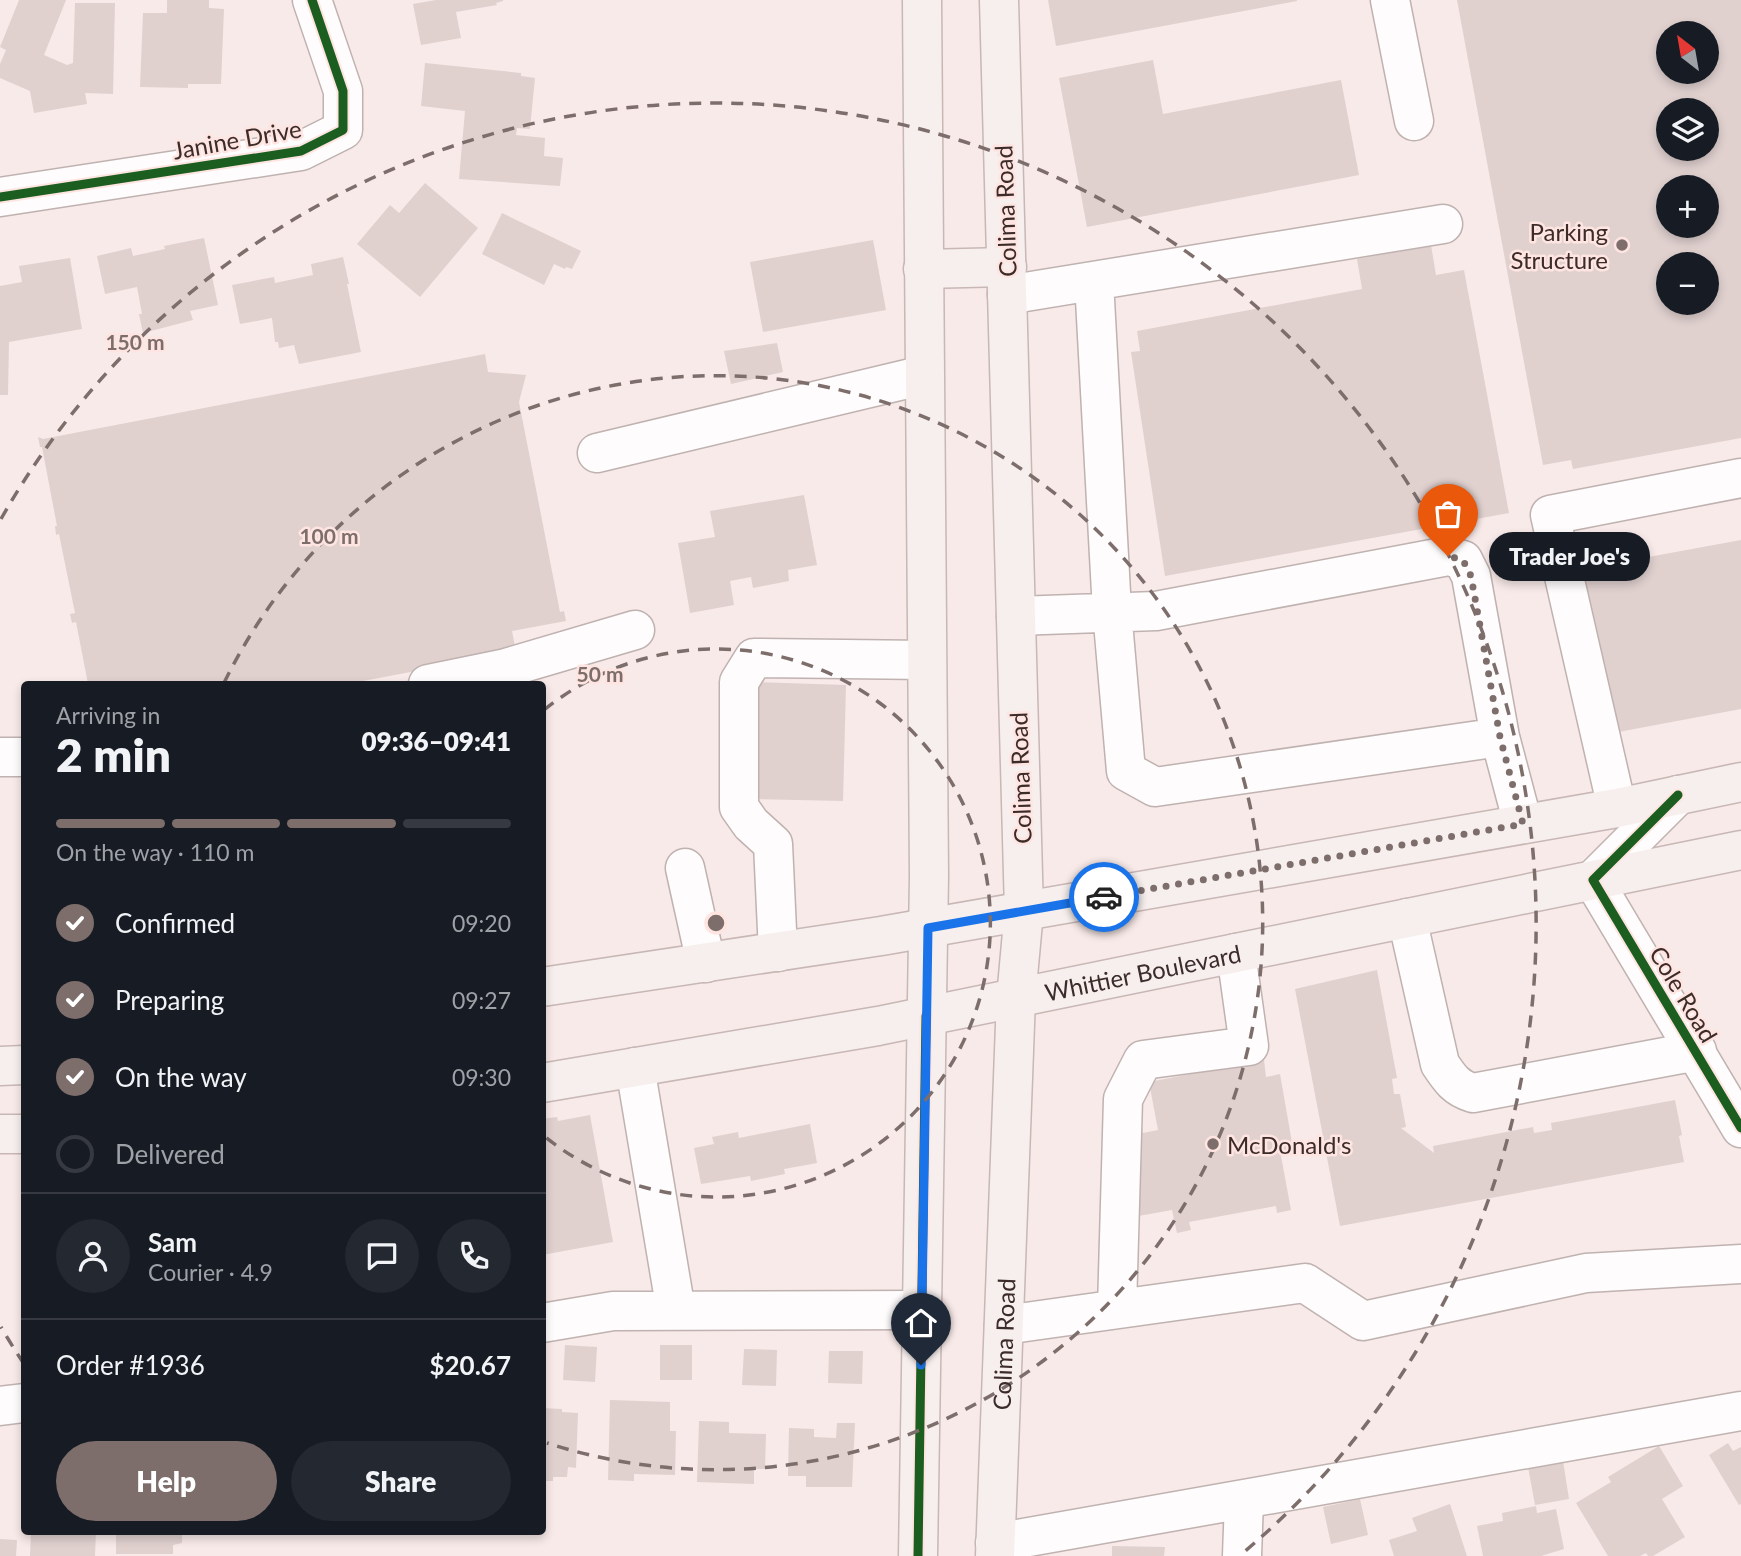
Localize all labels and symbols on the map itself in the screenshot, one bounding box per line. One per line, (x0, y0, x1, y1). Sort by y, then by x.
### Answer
north arrow (1656, 21, 1718, 84)
street label: Janine Drive (170, 113, 304, 165)
street label: Colima Road (988, 145, 1022, 277)
place label: Parking Structure (1510, 217, 1608, 274)
marker: Parking Structure (1614, 237, 1630, 253)
text: 150 m (105, 329, 165, 354)
pin (1418, 484, 1478, 556)
text: 100 m (299, 523, 359, 548)
callout: Trader Joe's (1490, 532, 1651, 580)
text: 50 m (576, 661, 624, 686)
street label: Colima Road (1003, 712, 1037, 844)
courier (1069, 862, 1139, 932)
centre of rings (704, 911, 728, 935)
street label: Whittier Boulevard (1042, 938, 1243, 1006)
street label: Cole Road (1644, 941, 1724, 1047)
place label: McDonald's (1227, 1130, 1351, 1159)
marker: McDonald's (1205, 1136, 1221, 1152)
street label: Colima Road (986, 1278, 1020, 1411)
pin (891, 1293, 951, 1365)

